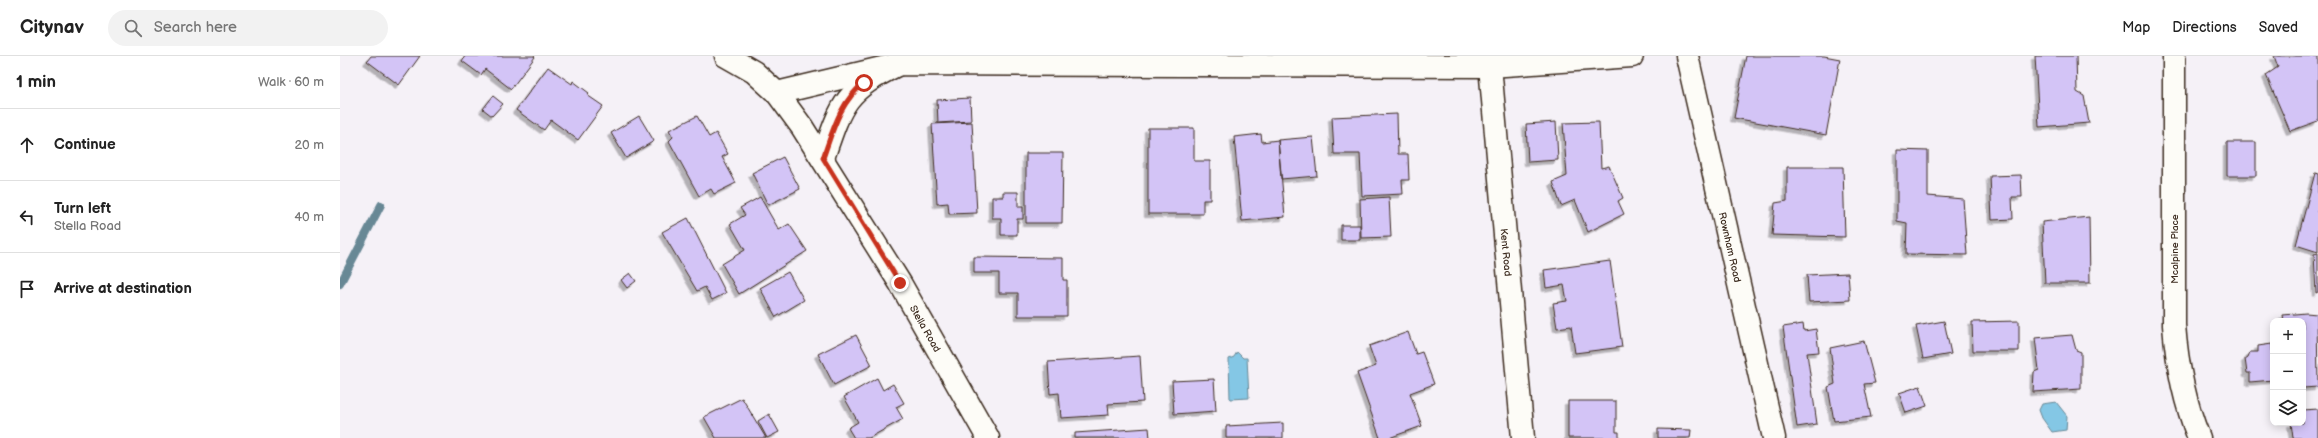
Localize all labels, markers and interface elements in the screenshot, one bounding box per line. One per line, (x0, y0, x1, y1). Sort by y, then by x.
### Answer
search box (108, 10, 388, 46)
text: Citynav (20, 16, 84, 39)
icon: search (122, 17, 144, 39)
text: Search here (154, 18, 237, 37)
text: Map (2122, 19, 2150, 36)
text: Directions (2172, 19, 2237, 36)
text: Saved (2259, 19, 2298, 36)
text: 1 min (16, 72, 56, 92)
text: Walk · 60 m (258, 74, 324, 90)
route start (855, 74, 873, 92)
icon: ahead (16, 134, 38, 156)
text: Continue (54, 135, 116, 154)
text: 20 m (294, 137, 324, 153)
text: Turn left (54, 199, 111, 218)
icon: left (16, 206, 38, 228)
text: 40 m (294, 209, 324, 225)
street label: Rownham Road (1716, 211, 1743, 284)
street label: Mcalpine Place (2169, 214, 2181, 284)
text: Stella Road (54, 218, 121, 234)
street label: Kent Road (1497, 228, 1514, 277)
route end (891, 274, 909, 292)
icon: arrive (16, 278, 38, 300)
text: Arrive at destination (54, 279, 192, 298)
street label: Stella Road (907, 303, 943, 355)
map controls (2270, 318, 2306, 426)
button: + (2270, 318, 2306, 354)
button: − (2270, 354, 2306, 390)
button: layers (2270, 390, 2306, 426)

